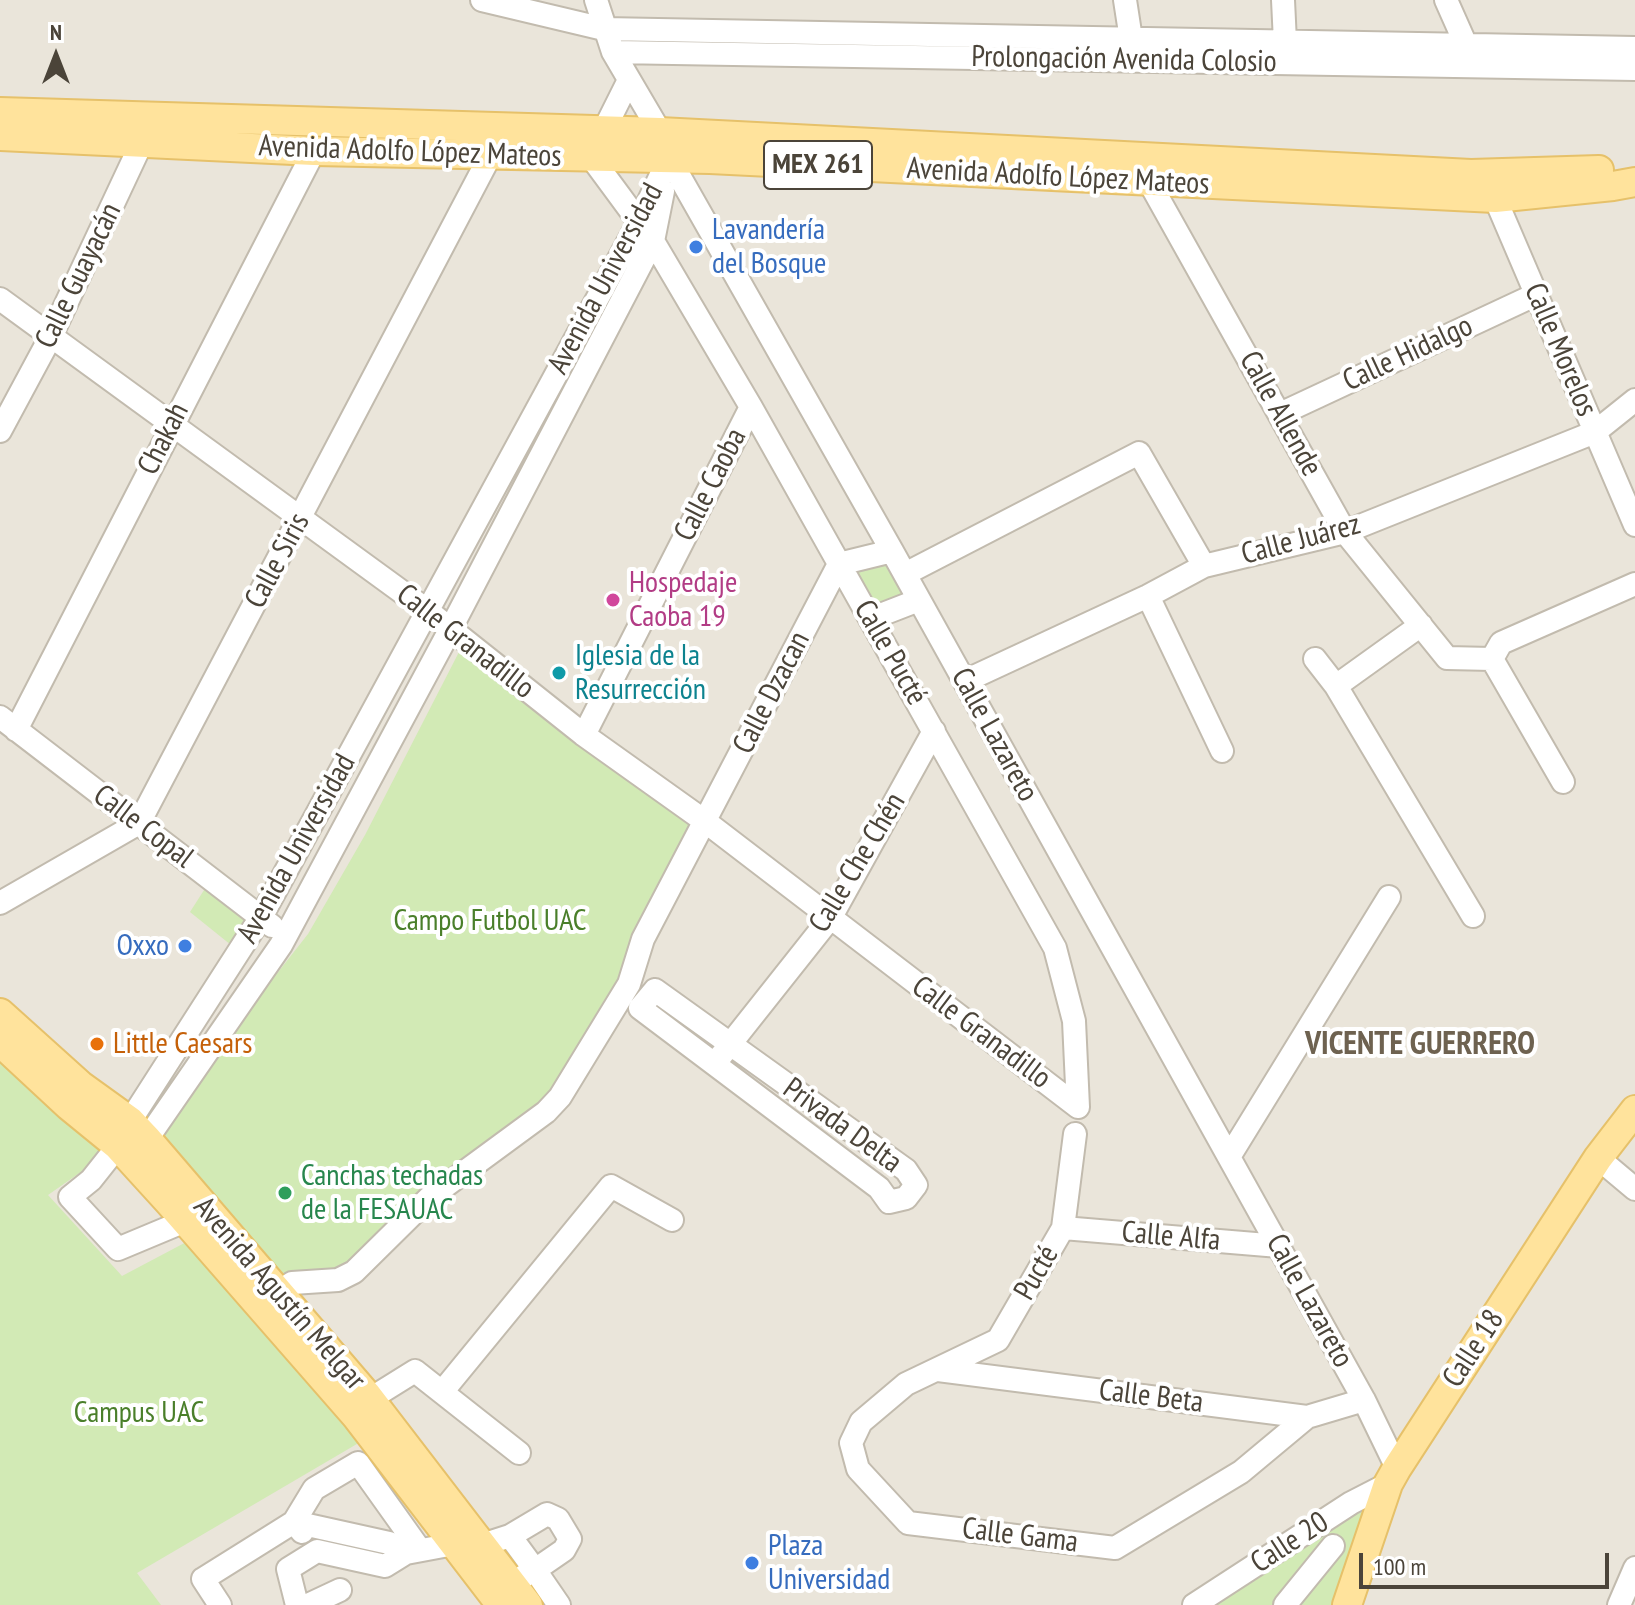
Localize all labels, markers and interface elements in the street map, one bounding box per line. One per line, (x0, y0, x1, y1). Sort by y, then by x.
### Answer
north arrow (16, 16, 96, 96)
text: N (50, 18, 62, 46)
street label: Prolongación Avenida Colosio (971, 39, 1277, 81)
street label: Avenida Adolfo López Mateos (258, 129, 562, 175)
road number: MEX 261 (764, 141, 872, 189)
street label: Avenida Adolfo López Mateos (906, 151, 1210, 203)
street label: Avenida Universidad (541, 178, 671, 380)
street label: Calle Guayacán (28, 198, 130, 354)
place label: Lavandería del Bosque (712, 212, 826, 282)
marker: Lavandería del Bosque (687, 238, 705, 256)
street label: Calle Morelos (1516, 278, 1604, 422)
street label: Calle Hidalgo (1338, 308, 1478, 400)
street label: Calle Allende (1231, 345, 1329, 483)
street label: Chakah (131, 397, 197, 481)
street label: Calle Caoba (667, 423, 755, 547)
street label: Calle Siris (238, 507, 318, 615)
street label: Calle Juárez (1238, 507, 1364, 573)
place label: Hospedaje Caoba 19 (629, 565, 737, 636)
street label: Calle Granadillo (389, 577, 541, 707)
marker: Hospedaje Caoba 19 (604, 591, 622, 609)
street label: Calle Pucté (846, 594, 934, 712)
street label: Calle Dzacan (726, 626, 818, 760)
place label: Iglesia de la Resurrección (575, 638, 706, 708)
street label: Calle Lazareto (943, 662, 1045, 808)
marker: Iglesia de la Resurrección (550, 664, 568, 682)
street label: Avenida Universidad (230, 748, 364, 950)
street label: Calle Copal (86, 778, 200, 876)
street label: Calle Che Chén (802, 787, 914, 939)
park label: Campo Futbol UAC (393, 903, 587, 939)
place label: Oxxo (117, 928, 169, 964)
marker: Oxxo (176, 937, 194, 955)
street label: Calle Granadillo (904, 969, 1058, 1097)
place label: Little Caesars (113, 1026, 252, 1062)
district label: VICENTE GUERRERO (1305, 1026, 1535, 1064)
marker: Little Caesars (88, 1035, 106, 1053)
street label: Privada Delta (776, 1071, 908, 1181)
place label: Canchas techadas de la FESAUAC (301, 1158, 483, 1228)
marker: Canchas techadas de la FESAUAC (276, 1184, 294, 1202)
street label: Avenida Agustín Melgar (185, 1190, 373, 1398)
street label: Calle Alfa (1120, 1215, 1222, 1259)
street label: Calle Lazareto (1258, 1228, 1360, 1374)
street label: Pucté (1007, 1239, 1067, 1307)
street label: Calle 18 (1436, 1304, 1512, 1394)
street label: Calle Beta (1097, 1373, 1205, 1421)
park label: Campus UAC (74, 1395, 204, 1431)
street label: Calle 20 (1245, 1505, 1335, 1581)
street label: Calle Gama (960, 1511, 1080, 1561)
place label: Plaza Universidad (768, 1528, 890, 1598)
scale bar (1363, 1537, 1613, 1587)
text: 100 m (1373, 1551, 1426, 1582)
marker: Plaza Universidad (743, 1554, 761, 1572)

